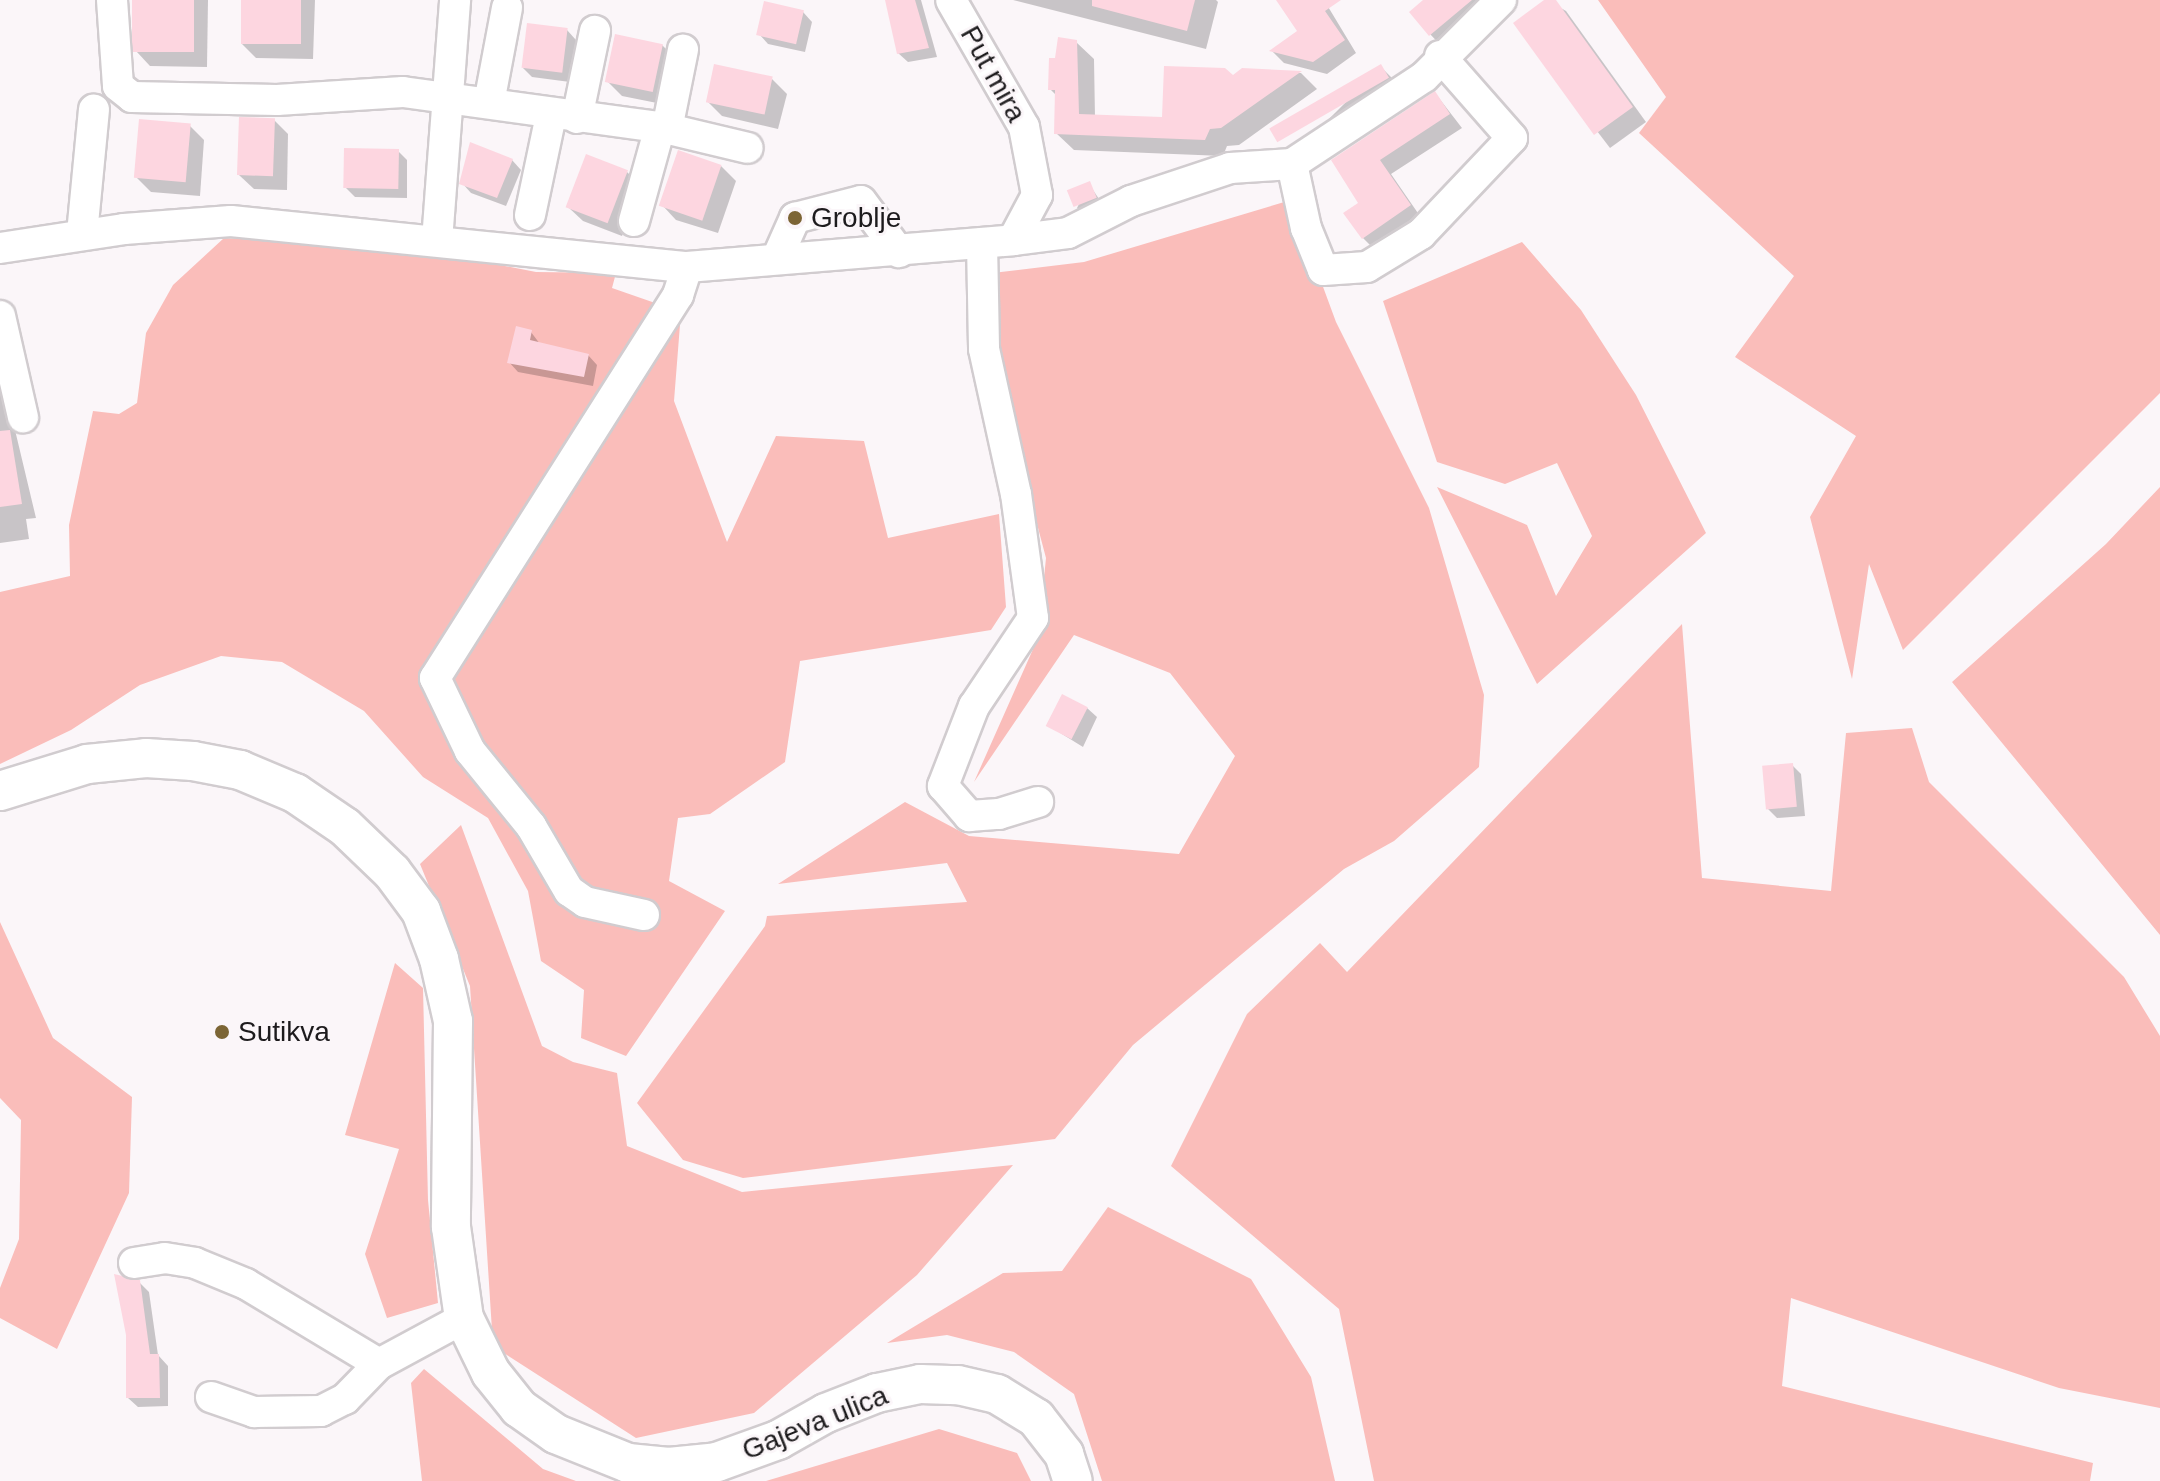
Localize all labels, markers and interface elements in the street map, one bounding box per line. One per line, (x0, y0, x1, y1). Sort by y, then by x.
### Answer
street label: Put mira (953, 20, 1033, 128)
place label: Groblje (811, 201, 901, 235)
marker: Groblje (786, 209, 804, 227)
place label: Sutikva (238, 1015, 330, 1049)
marker: Sutikva (213, 1023, 231, 1041)
street label: Gajeva ulica (737, 1379, 893, 1467)

